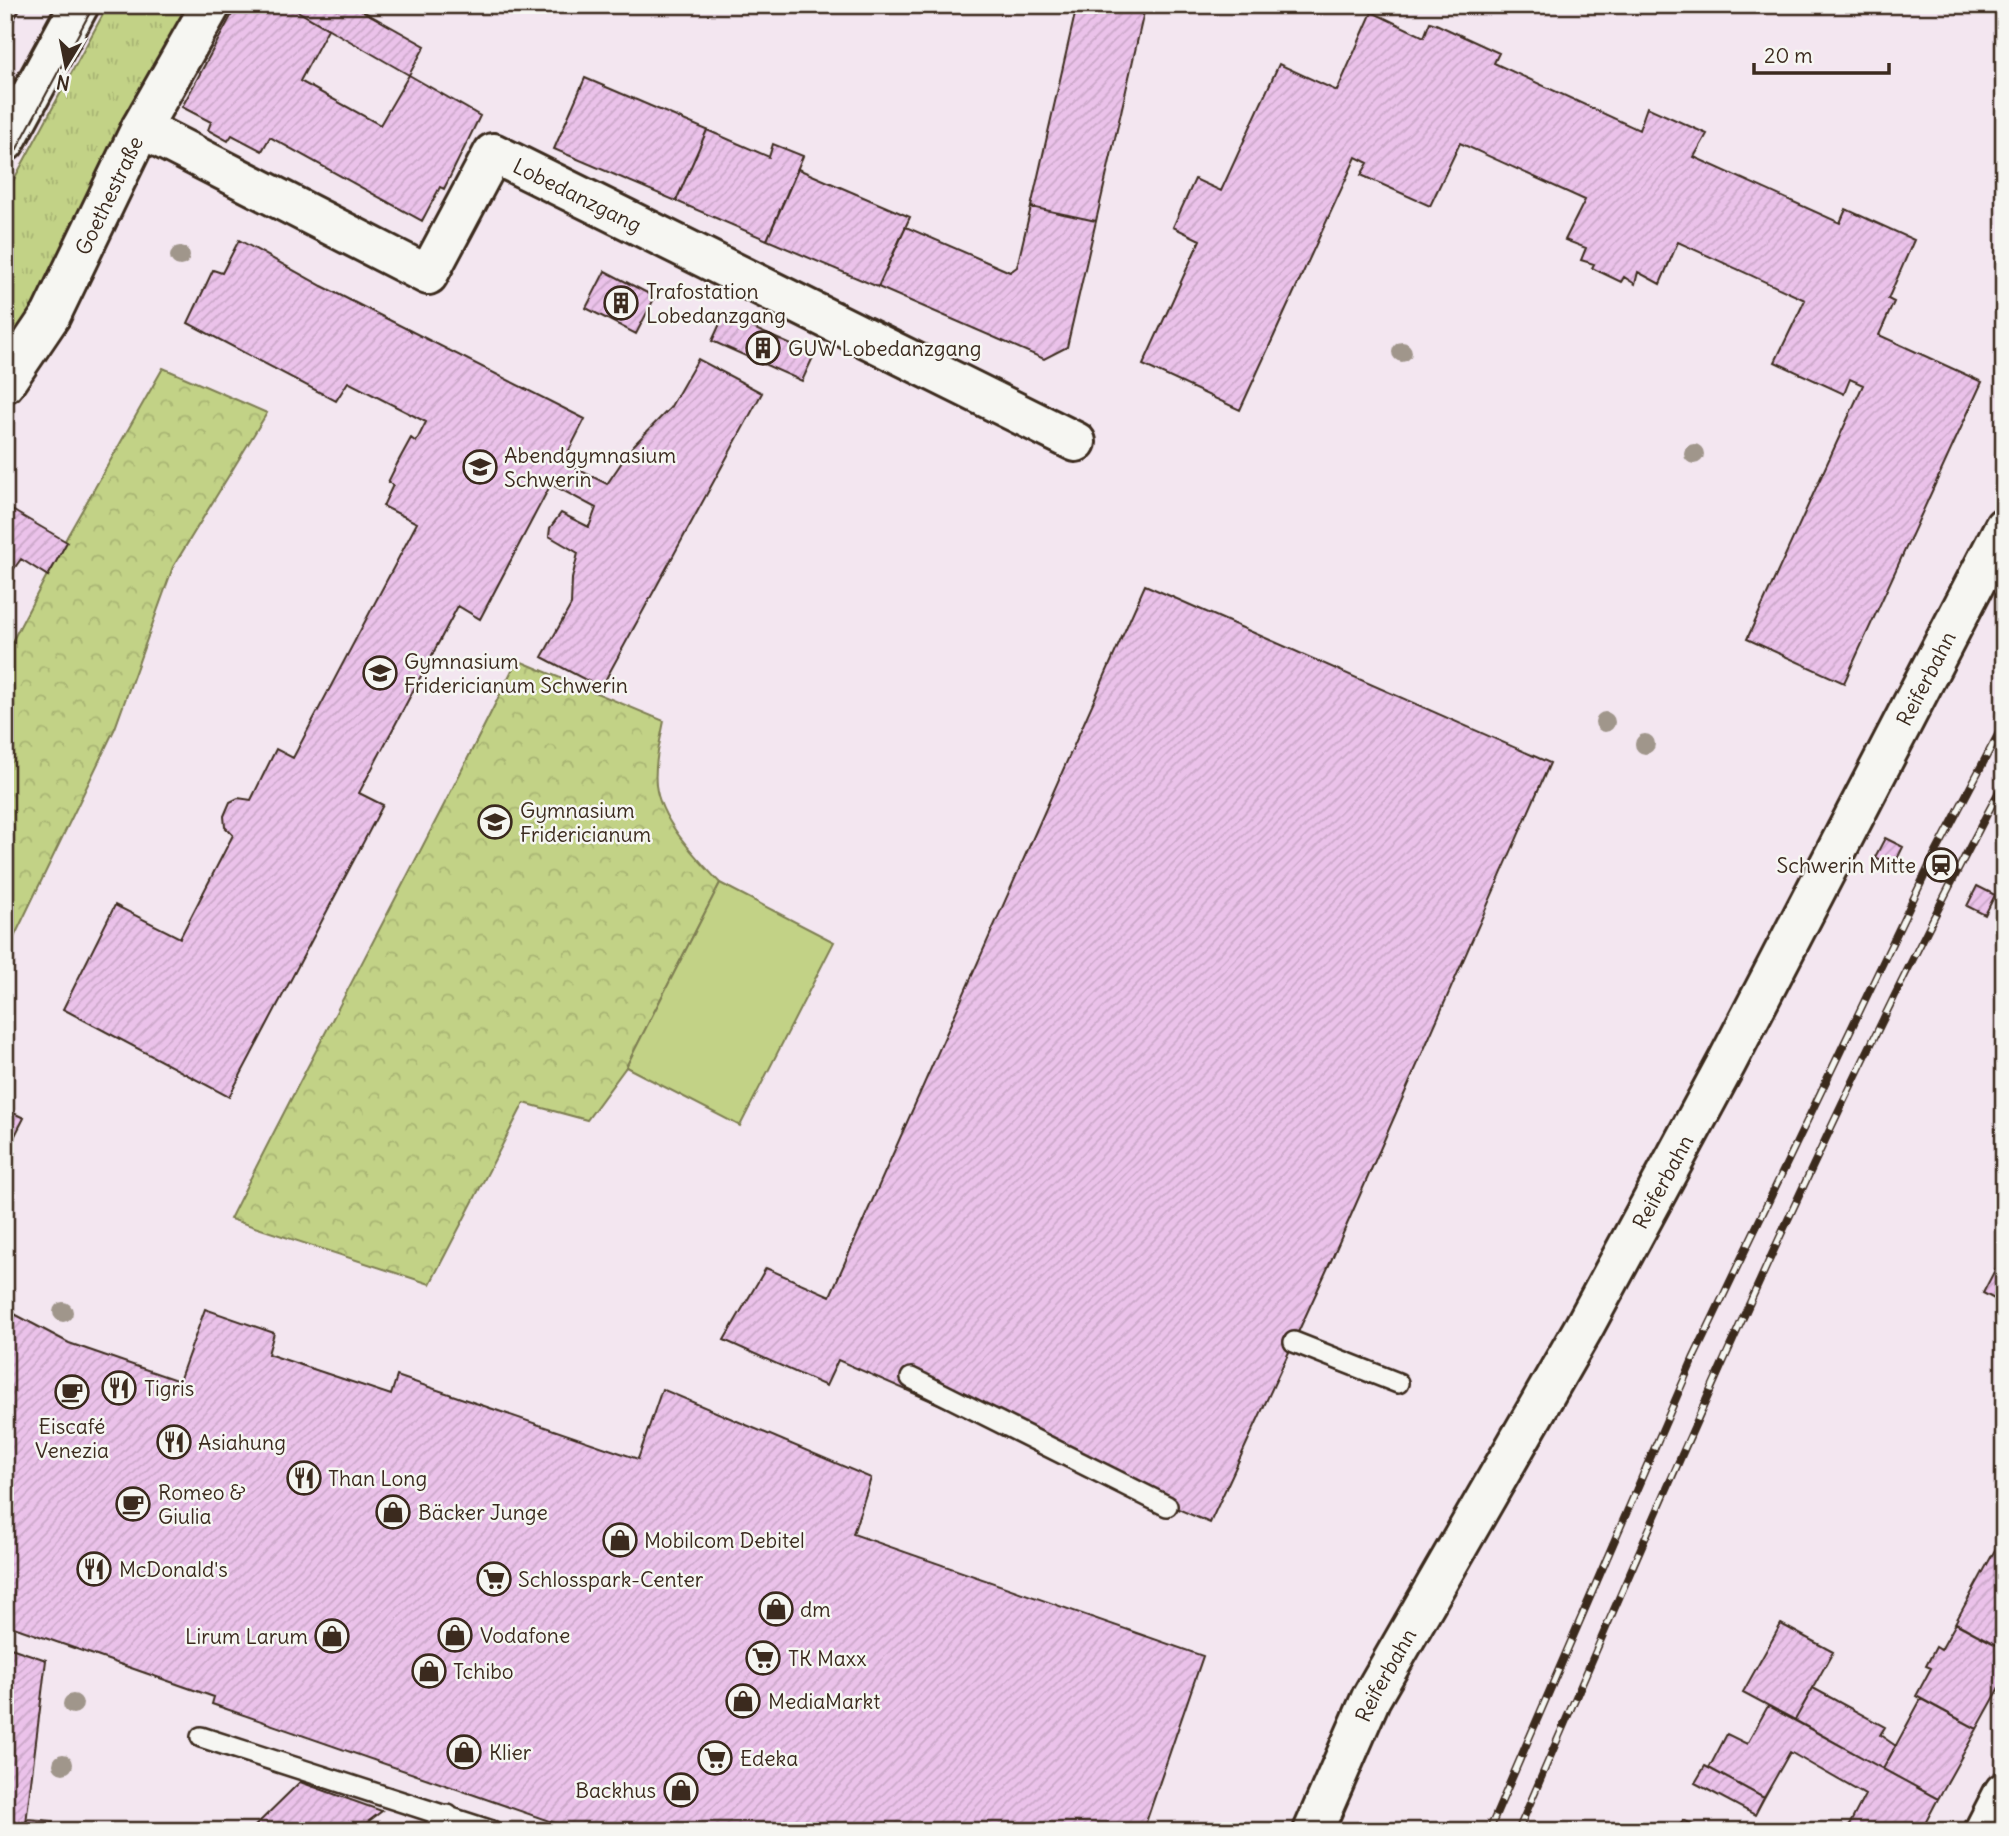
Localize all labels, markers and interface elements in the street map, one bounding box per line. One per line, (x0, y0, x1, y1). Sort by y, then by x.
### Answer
north arrow (32, 32, 102, 102)
scale bar (1754, 32, 1888, 76)
text: 20 m (1764, 42, 1813, 69)
text: N (54, 70, 72, 96)
street label: Goethestraße (69, 131, 149, 259)
street label: Lobedanzgang (509, 152, 646, 238)
place label: Trafostation Lobedanzgang (646, 278, 786, 329)
building icon: Trafostation Lobedanzgang (602, 284, 640, 322)
building icon: GUW Lobedanzgang (744, 329, 782, 367)
place label: GUW Lobedanzgang (788, 335, 981, 362)
place label: Abendgymnasium Schwerin (504, 442, 676, 493)
school or university icon: Abendgymnasium Schwerin (461, 448, 499, 486)
street label: Reiferbahn (1890, 626, 1961, 730)
place label: Gymnasium Fridericianum Schwerin (404, 648, 628, 699)
school or university icon: Gymnasium Fridericianum Schwerin (361, 654, 399, 692)
place label: Gymnasium Fridericianum (520, 797, 651, 848)
school or university icon: Gymnasium Fridericianum (476, 803, 514, 841)
station icon: Schwerin Mitte (1922, 846, 1960, 884)
place label: Schwerin Mitte (1777, 852, 1916, 879)
street label: Reiferbahn (1626, 1130, 1699, 1233)
restaurant icon: Tigris (100, 1369, 138, 1407)
cafe icon: Eiscafé Venezia (53, 1373, 91, 1411)
place label: Tigris (144, 1375, 194, 1402)
place label: Eiscafé Venezia (35, 1413, 109, 1464)
restaurant icon: Asiahung (155, 1423, 193, 1461)
place label: Asiahung (198, 1429, 286, 1456)
restaurant icon: Than Long (285, 1459, 323, 1497)
place label: Than Long (328, 1465, 427, 1492)
place label: Romeo & Giulia (158, 1479, 246, 1530)
cafe icon: Romeo & Giulia (114, 1485, 152, 1523)
shop icon: Bäcker Junge (374, 1493, 412, 1531)
place label: Bäcker Junge (418, 1499, 548, 1526)
shop icon: Mobilcom Debitel (601, 1521, 639, 1559)
place label: Mobilcom Debitel (644, 1527, 805, 1554)
restaurant icon: McDonald's (75, 1550, 113, 1588)
place label: McDonald's (119, 1556, 228, 1583)
supermarket icon: Schlosspark-Center (475, 1560, 513, 1598)
place label: Schlosspark-Center (518, 1566, 704, 1593)
shop icon: dm (757, 1590, 795, 1628)
place label: dm (800, 1596, 831, 1623)
shop icon: Vodafone (436, 1616, 474, 1654)
shop icon: Lirum Larum (313, 1617, 351, 1655)
place label: Vodafone (480, 1622, 570, 1649)
place label: Lirum Larum (185, 1623, 308, 1650)
street label: Reiferbahn (1349, 1623, 1422, 1726)
supermarket icon: TK Maxx (744, 1639, 782, 1677)
place label: TK Maxx (788, 1645, 867, 1672)
shop icon: Tchibo (410, 1652, 448, 1690)
place label: Tchibo (453, 1658, 514, 1685)
shop icon: MediaMarkt (724, 1682, 762, 1720)
place label: MediaMarkt (768, 1688, 880, 1715)
shop icon: Klier (445, 1733, 483, 1771)
place label: Klier (489, 1739, 532, 1766)
supermarket icon: Edeka (696, 1739, 734, 1777)
place label: Edeka (740, 1745, 798, 1772)
shop icon: Backhus (662, 1771, 700, 1809)
place label: Backhus (575, 1777, 656, 1804)

